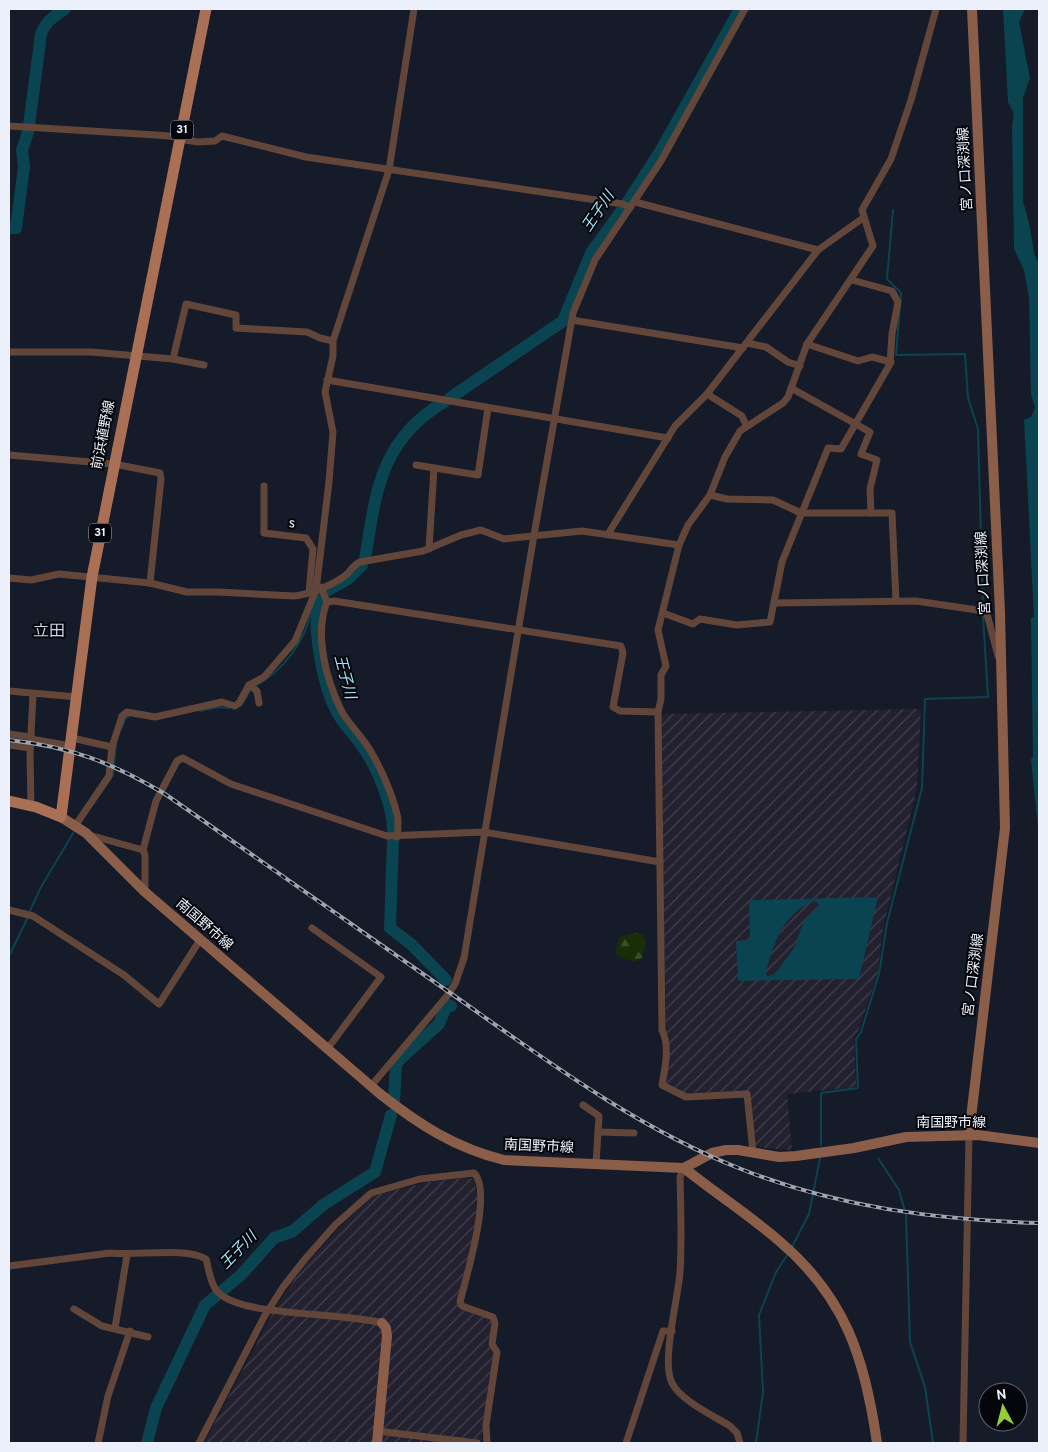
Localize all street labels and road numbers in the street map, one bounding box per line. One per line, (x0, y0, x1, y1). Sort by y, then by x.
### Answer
road number: 31 (171, 120, 193, 140)
street label: 宮ノ口深渕線 (955, 127, 977, 211)
street label: 前浜植野線 (88, 399, 119, 471)
street label: s (288, 515, 296, 533)
road number: 31 (89, 524, 111, 542)
street label: 宮ノ口深渕線 (973, 531, 995, 615)
street label: 南国野市線 (172, 896, 236, 954)
street label: 宮ノ口深渕線 (960, 932, 988, 1018)
street label: 南国野市線 (916, 1115, 986, 1132)
street label: 南国野市線 (504, 1137, 574, 1157)

